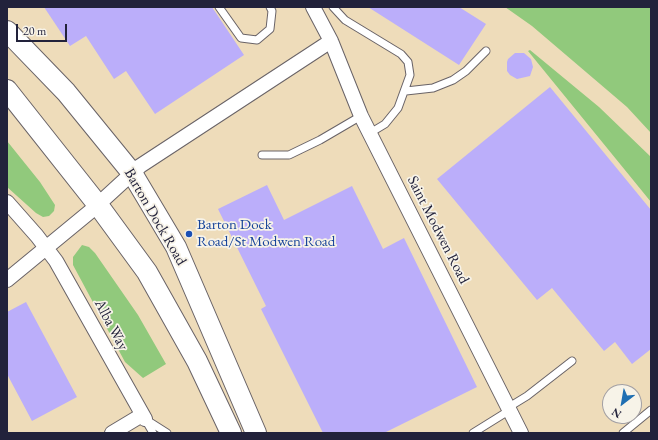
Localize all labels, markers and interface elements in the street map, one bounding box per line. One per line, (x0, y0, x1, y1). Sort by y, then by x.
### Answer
scale bar (18, 16, 69, 42)
text: 20 m (23, 23, 46, 39)
street label: Barton Dock Road (120, 165, 190, 269)
street label: Saint Modwen Road (403, 173, 473, 287)
place label: Barton Dock Road/St Modwen Road (197, 216, 335, 251)
marker: Barton Dock Road/St Modwen Road (184, 229, 194, 239)
street label: Alba Way (90, 296, 132, 354)
north arrow (602, 384, 642, 424)
text: N (609, 405, 624, 422)

